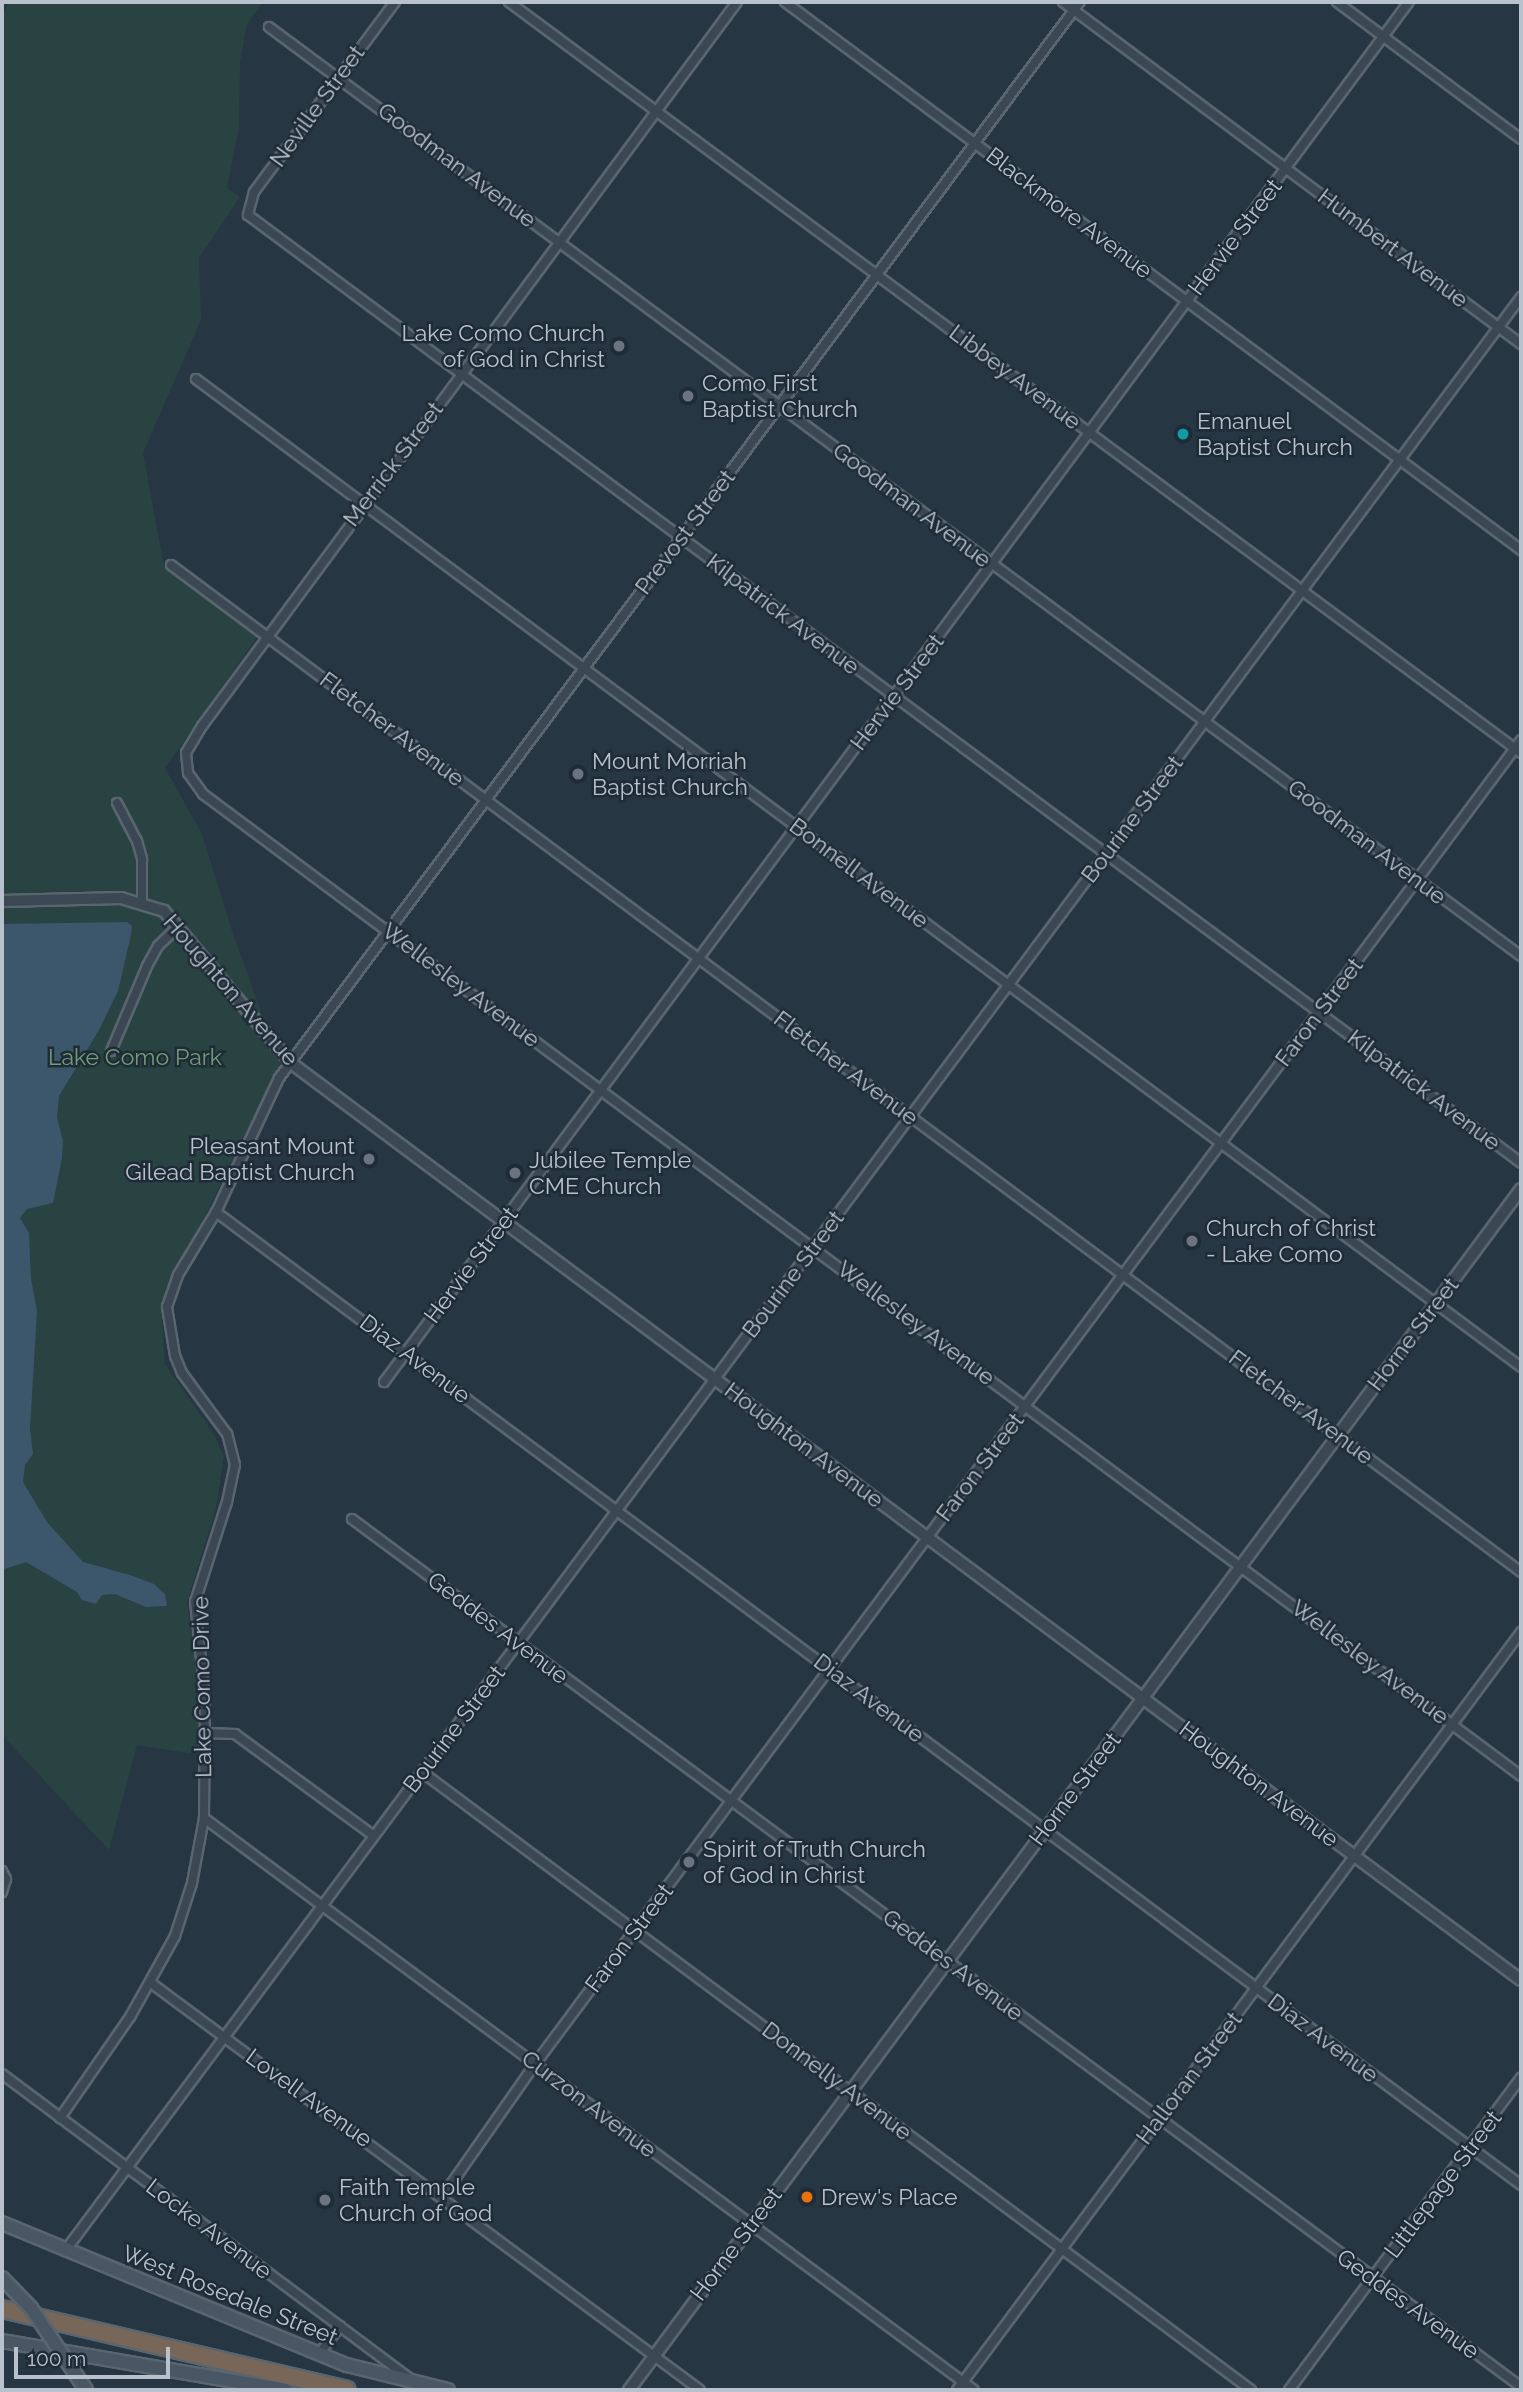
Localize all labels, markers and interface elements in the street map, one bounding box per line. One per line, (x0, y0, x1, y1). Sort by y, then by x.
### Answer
street label: Neville Street (264, 40, 370, 172)
street label: Goodman Avenue (372, 96, 542, 234)
street label: Blackmore Avenue (980, 141, 1158, 285)
street label: Hervie Street (1182, 173, 1288, 301)
street label: Humbert Avenue (1312, 182, 1474, 314)
street label: Libbey Avenue (943, 318, 1087, 436)
place label: Lake Como Church of God in Christ (401, 319, 605, 373)
marker: Lake Como Church of God in Christ (611, 338, 627, 354)
place label: Como First Baptist Church (702, 369, 858, 423)
marker: Como First Baptist Church (680, 388, 696, 404)
street label: Merrick Street (337, 396, 449, 532)
place label: Emanuel Baptist Church (1197, 407, 1353, 461)
marker: Emanuel Baptist Church (1175, 426, 1191, 442)
street label: Goodman Avenue (827, 436, 997, 574)
street label: Prevost Street (629, 464, 741, 600)
street label: Kilpatrick Avenue (701, 547, 865, 681)
street label: Hervie Street (844, 628, 950, 756)
street label: Fletcher Avenue (314, 665, 470, 793)
place label: Mount Morriah Baptist Church (592, 747, 748, 801)
street label: Bourine Street (1075, 750, 1189, 888)
marker: Mount Morriah Baptist Church (570, 766, 586, 782)
street label: Goodman Avenue (1282, 773, 1452, 911)
street label: Bonnell Avenue (783, 811, 935, 935)
street label: Houghton Avenue (157, 908, 305, 1072)
street label: Wellesley Avenue (376, 916, 546, 1054)
street label: Faron Street (1269, 952, 1369, 1072)
street label: Fletcher Avenue (768, 1004, 924, 1132)
street label: Kilpatrick Avenue (1342, 1023, 1506, 1157)
park label: Lake Como Park (48, 1043, 222, 1071)
place label: Pleasant Mount Gilead Baptist Church (125, 1132, 355, 1186)
place label: Jubilee Temple CME Church (529, 1146, 692, 1200)
marker: Pleasant Mount Gilead Baptist Church (361, 1151, 377, 1167)
marker: Jubilee Temple CME Church (507, 1165, 523, 1181)
street label: Hervie Street (418, 1201, 524, 1329)
street label: Bourine Street (736, 1205, 850, 1343)
place label: Church of Christ - Lake Como (1206, 1214, 1376, 1268)
marker: Church of Christ - Lake Como (1184, 1233, 1200, 1249)
street label: Wellesley Avenue (831, 1254, 1001, 1392)
street label: Horne Street (1361, 1272, 1465, 1396)
street label: Diaz Avenue (354, 1308, 476, 1410)
street label: Fletcher Avenue (1223, 1343, 1379, 1471)
street label: Houghton Avenue (719, 1376, 889, 1514)
street label: Faron Street (930, 1407, 1030, 1527)
street label: Geddes Avenue (422, 1566, 574, 1690)
street label: Wellesley Avenue (1285, 1593, 1455, 1731)
street label: Lake Como Drive (187, 1596, 217, 1778)
street label: Diaz Avenue (808, 1647, 930, 1749)
street label: Bourine Street (397, 1660, 511, 1798)
street label: Houghton Avenue (1174, 1715, 1344, 1853)
street label: Horne Street (1023, 1727, 1127, 1851)
place label: Spirit of Truth Church of God in Christ (703, 1835, 927, 1889)
marker: Spirit of Truth Church of God in Christ (681, 1854, 697, 1870)
street label: Faron Street (579, 1878, 679, 1998)
street label: Geddes Avenue (877, 1903, 1029, 2027)
street label: Diaz Avenue (1262, 1987, 1384, 2089)
street label: Halloran Street (1130, 2006, 1248, 2150)
street label: Donnelly Avenue (756, 2015, 918, 2147)
street label: Lovell Avenue (240, 2043, 378, 2153)
street label: Curzon Avenue (516, 2044, 662, 2164)
street label: Littlepage Street (1379, 2105, 1507, 2263)
street label: Locke Avenue (140, 2173, 278, 2285)
place label: Faith Temple Church of God (339, 2173, 493, 2227)
street label: Horne Street (684, 2182, 788, 2306)
place label: Drew's Place (821, 2183, 957, 2211)
marker: Drew's Place (799, 2189, 815, 2205)
marker: Faith Temple Church of God (317, 2192, 333, 2208)
street label: West Rosedale Street (118, 2239, 342, 2351)
street label: Geddes Avenue (1331, 2243, 1485, 2365)
scale bar (18, 2332, 173, 2376)
text: 100 m (27, 2346, 86, 2371)

